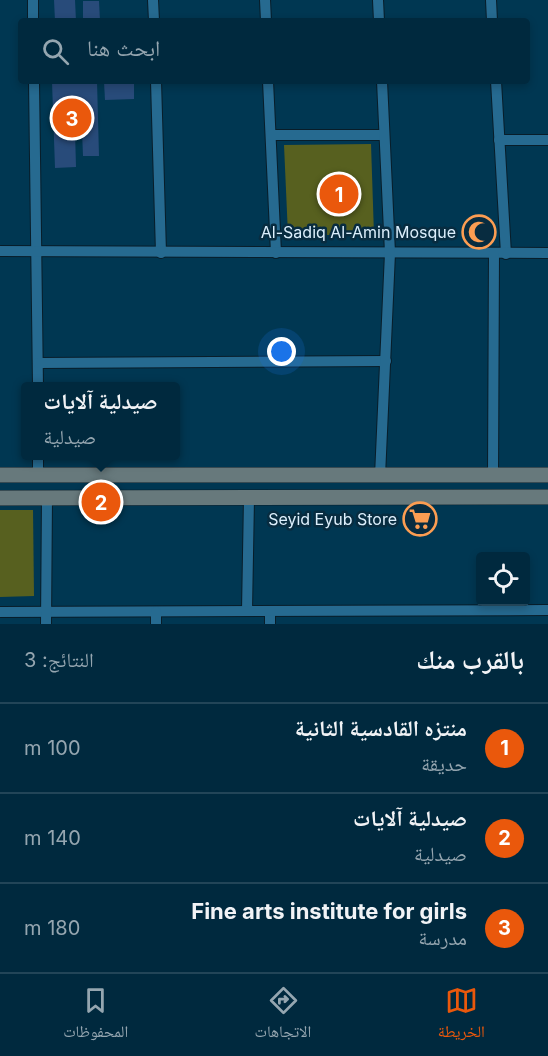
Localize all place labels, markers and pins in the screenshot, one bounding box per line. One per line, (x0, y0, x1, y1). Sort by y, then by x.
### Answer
pin: 3 (52, 96, 92, 140)
pin: 1 (320, 172, 358, 216)
mosque icon: Al-Sadiq Al-Amin Mosque (461, 214, 497, 250)
place label: Al-Sadiq Al-Amin Mosque (261, 222, 456, 242)
pin: 2 (82, 480, 120, 524)
supermarket icon: Seyid Eyub Store (402, 501, 438, 537)
place label: Seyid Eyub Store (268, 509, 397, 529)

